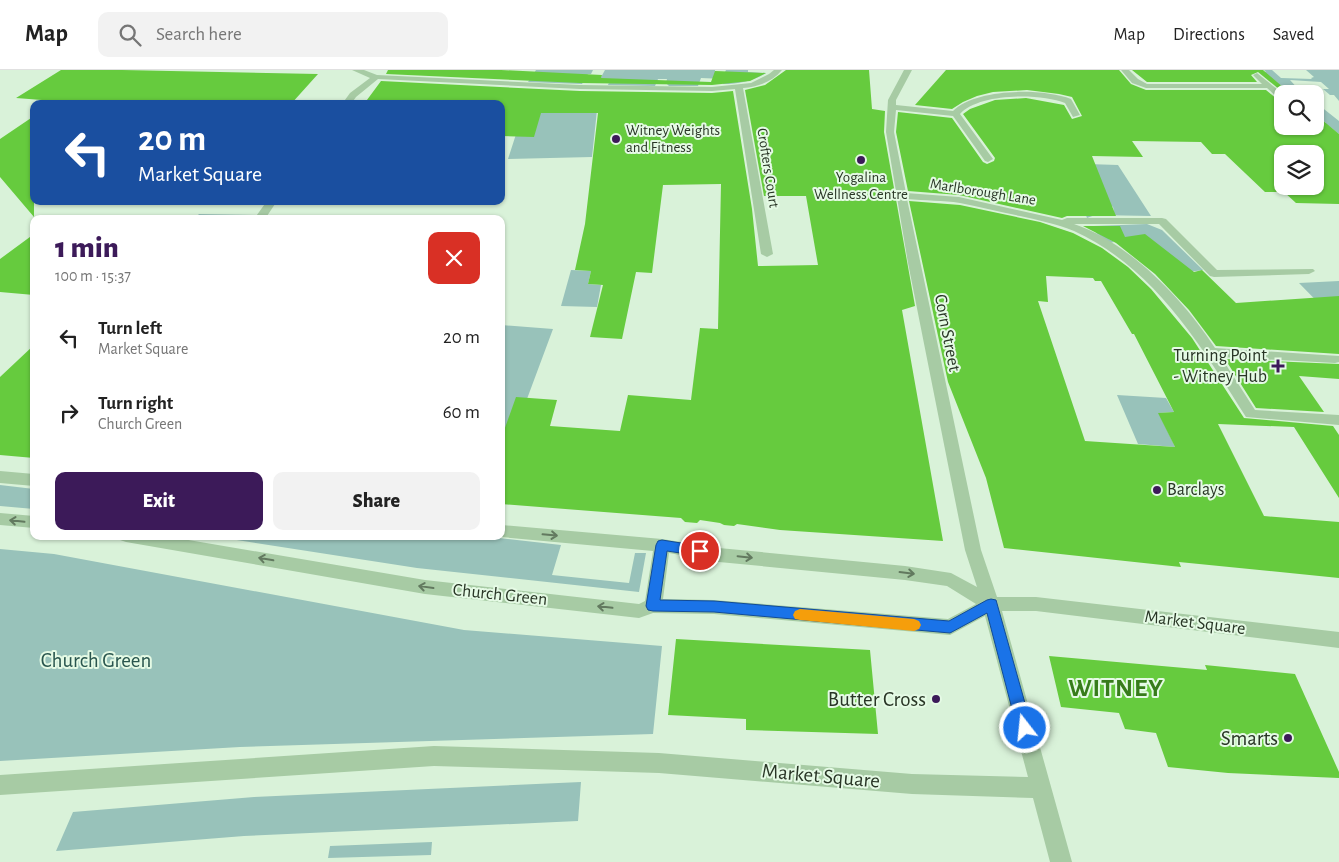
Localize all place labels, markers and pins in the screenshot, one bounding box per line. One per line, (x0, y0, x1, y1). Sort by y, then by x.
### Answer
place label: Witney Weights and Fitness (626, 123, 720, 155)
marker: Witney Weights and Fitness (610, 133, 622, 145)
marker: Yogalina Wellness Centre (855, 154, 867, 166)
place label: Yogalina Wellness Centre (814, 170, 908, 202)
place label: Turning Point - Witney Hub (1173, 347, 1267, 386)
marker: Turning Point - Witney Hub (1271, 359, 1285, 373)
place label: Barclays (1167, 481, 1224, 499)
marker: Barclays (1151, 484, 1163, 496)
pin (679, 530, 721, 572)
place label: Butter Cross (828, 689, 926, 710)
marker: Butter Cross (930, 693, 942, 705)
place label: Smarts (1221, 728, 1278, 749)
marker: Smarts (1282, 732, 1294, 744)

